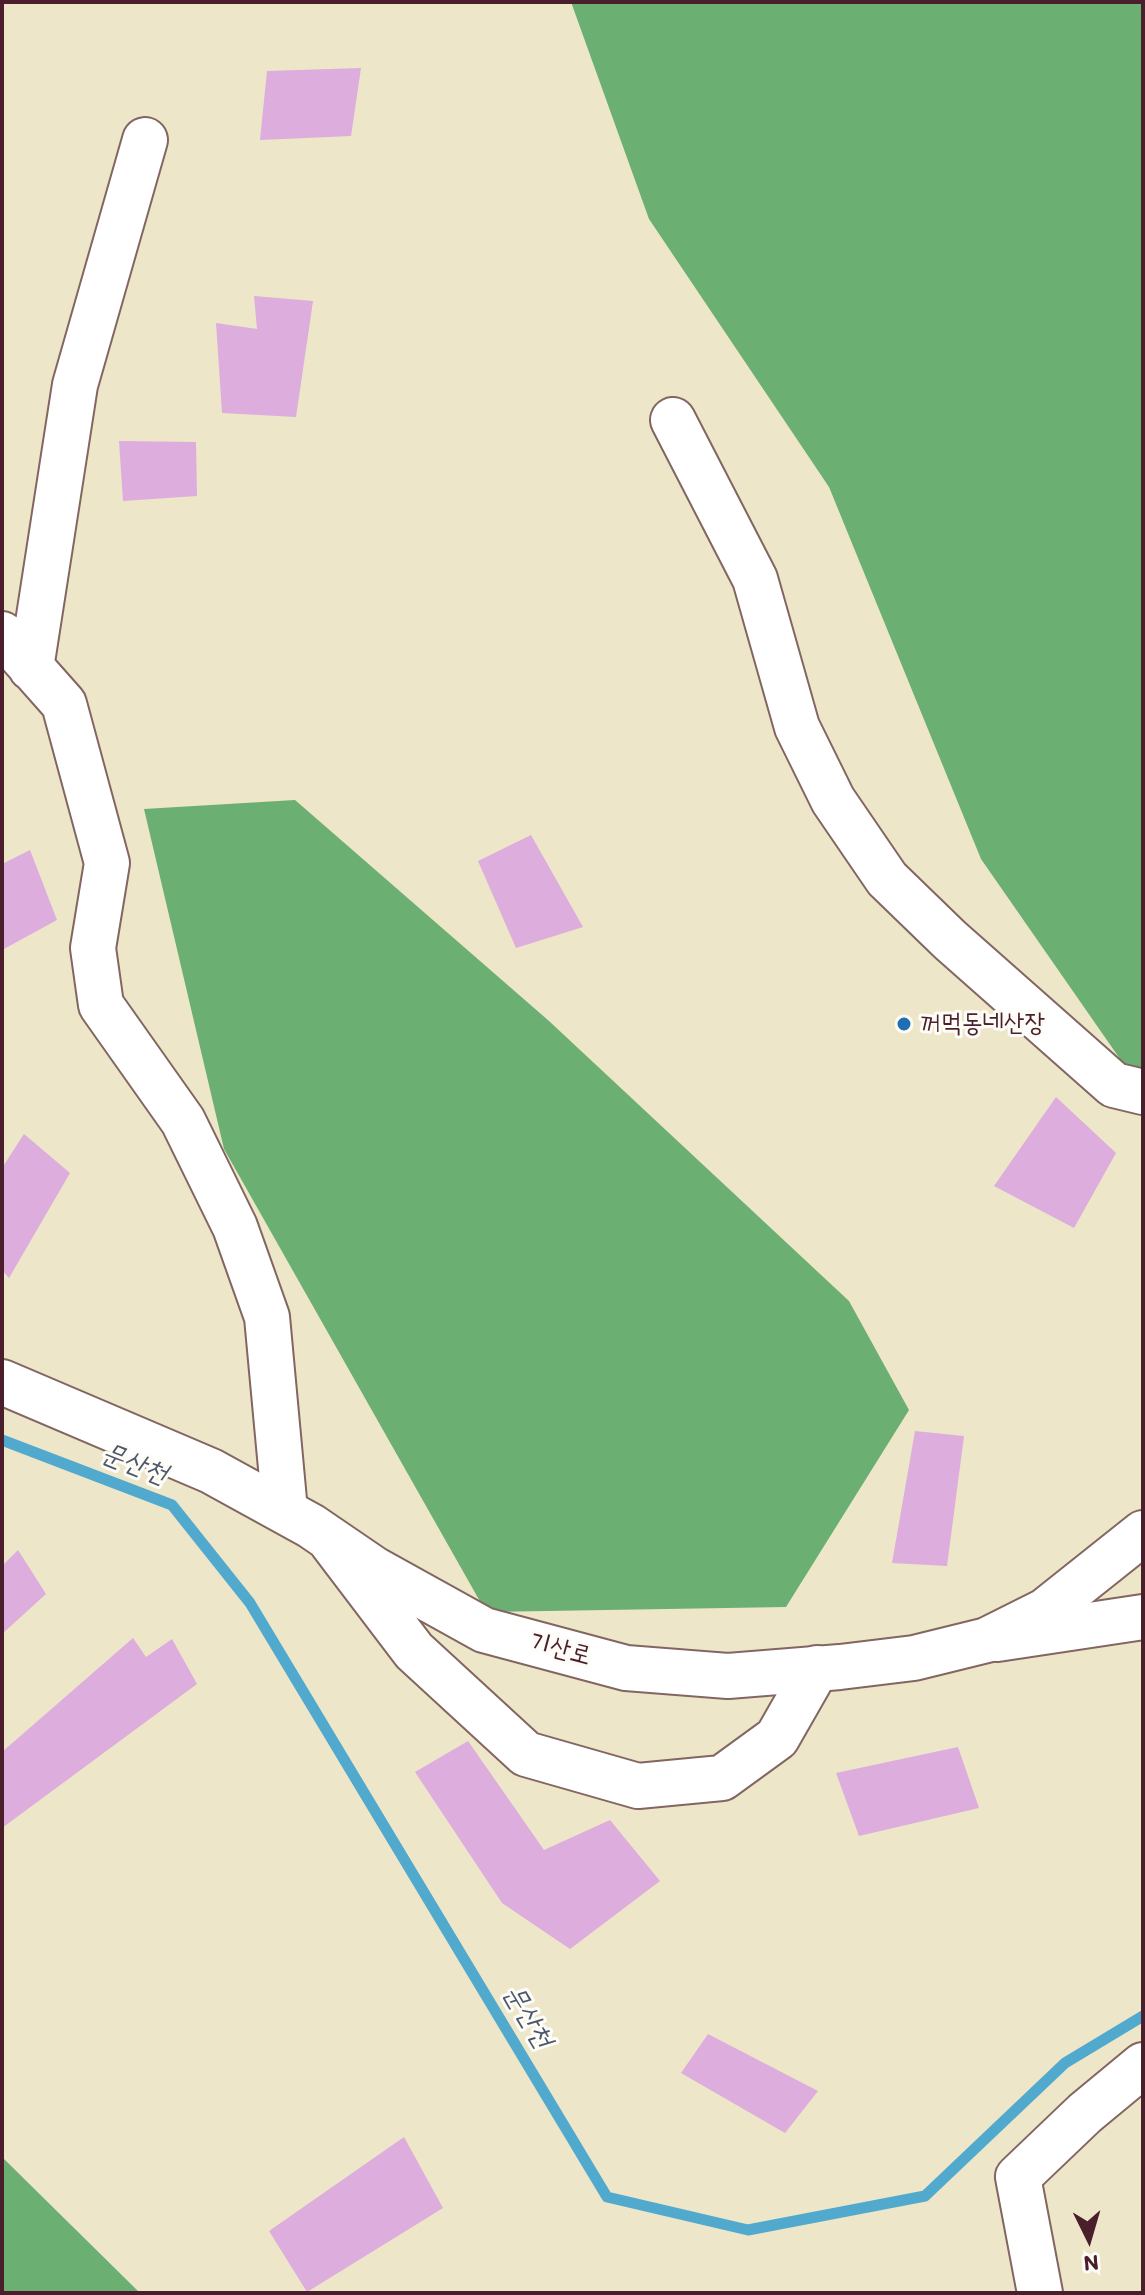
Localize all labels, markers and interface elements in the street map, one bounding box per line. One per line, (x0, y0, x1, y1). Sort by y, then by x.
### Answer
place label: 꺼먹동네산장 (920, 1008, 1046, 1040)
marker: 꺼먹동네산장 (895, 1015, 913, 1033)
water label: 문산천 (96, 1437, 172, 1493)
street label: 기산로 (526, 1627, 594, 1673)
water label: 문산천 (495, 1979, 559, 2055)
north arrow (1049, 2199, 1129, 2279)
text: N (1083, 2249, 1100, 2278)

